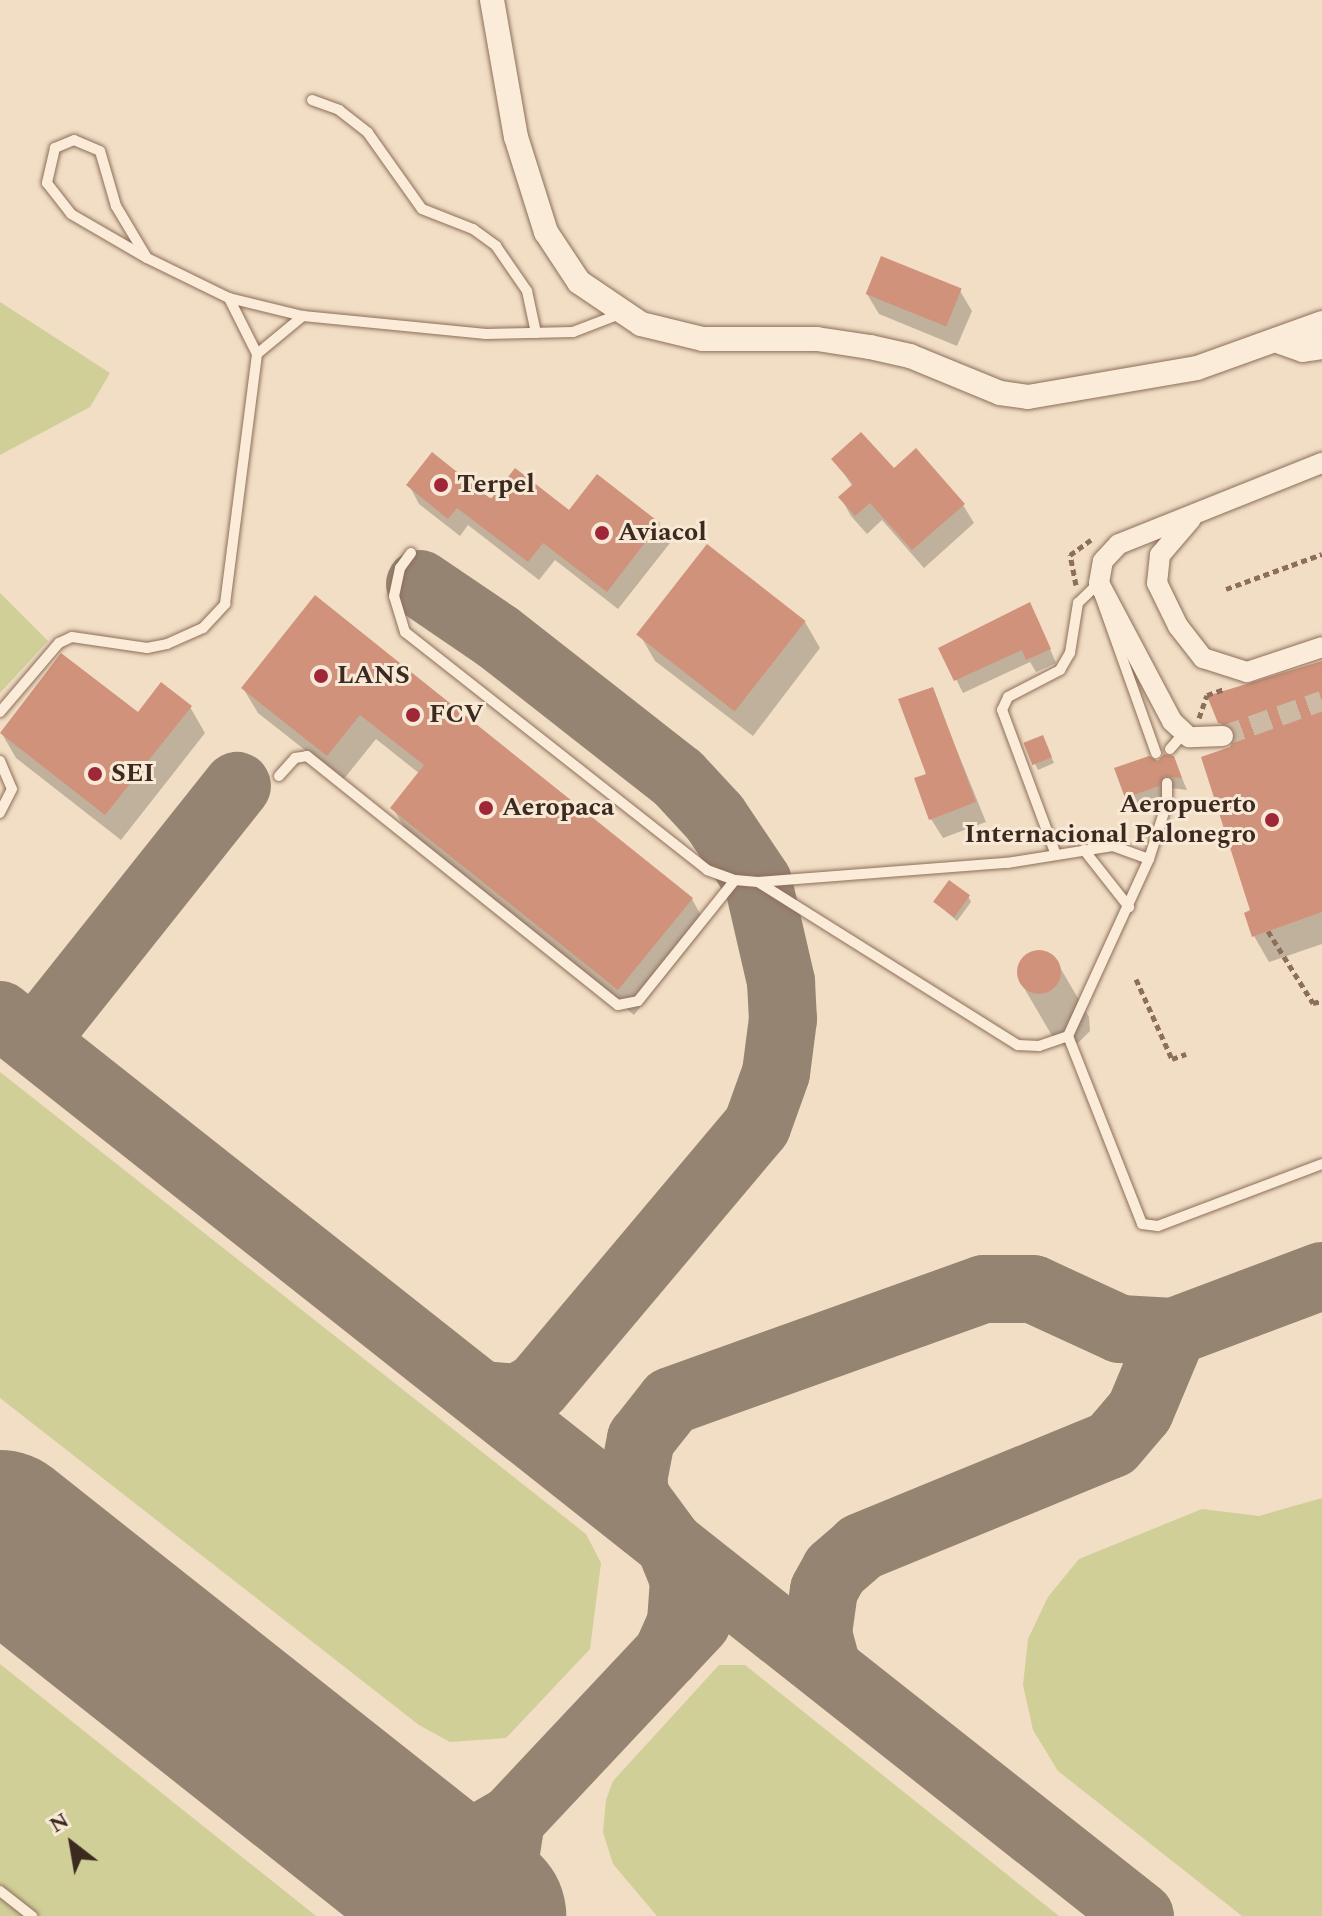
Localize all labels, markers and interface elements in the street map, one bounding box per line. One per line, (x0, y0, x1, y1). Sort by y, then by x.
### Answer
place label: Terpel (457, 469, 535, 501)
marker: Terpel (432, 476, 450, 494)
place label: Aviacol (618, 517, 707, 549)
marker: Aviacol (593, 524, 611, 542)
place label: LANS (337, 660, 410, 692)
marker: LANS (312, 667, 330, 685)
place label: FCV (429, 699, 484, 731)
marker: FCV (404, 706, 422, 724)
place label: SEI (111, 758, 154, 790)
marker: SEI (86, 765, 104, 783)
place label: Aeropuerto Internacional Palonegro (965, 789, 1256, 850)
place label: Aeropaca (502, 792, 615, 824)
marker: Aeropaca (477, 799, 495, 817)
marker: Aeropuerto Internacional Palonegro (1263, 811, 1281, 829)
north arrow (32, 1804, 112, 1884)
text: N (43, 1804, 76, 1842)

